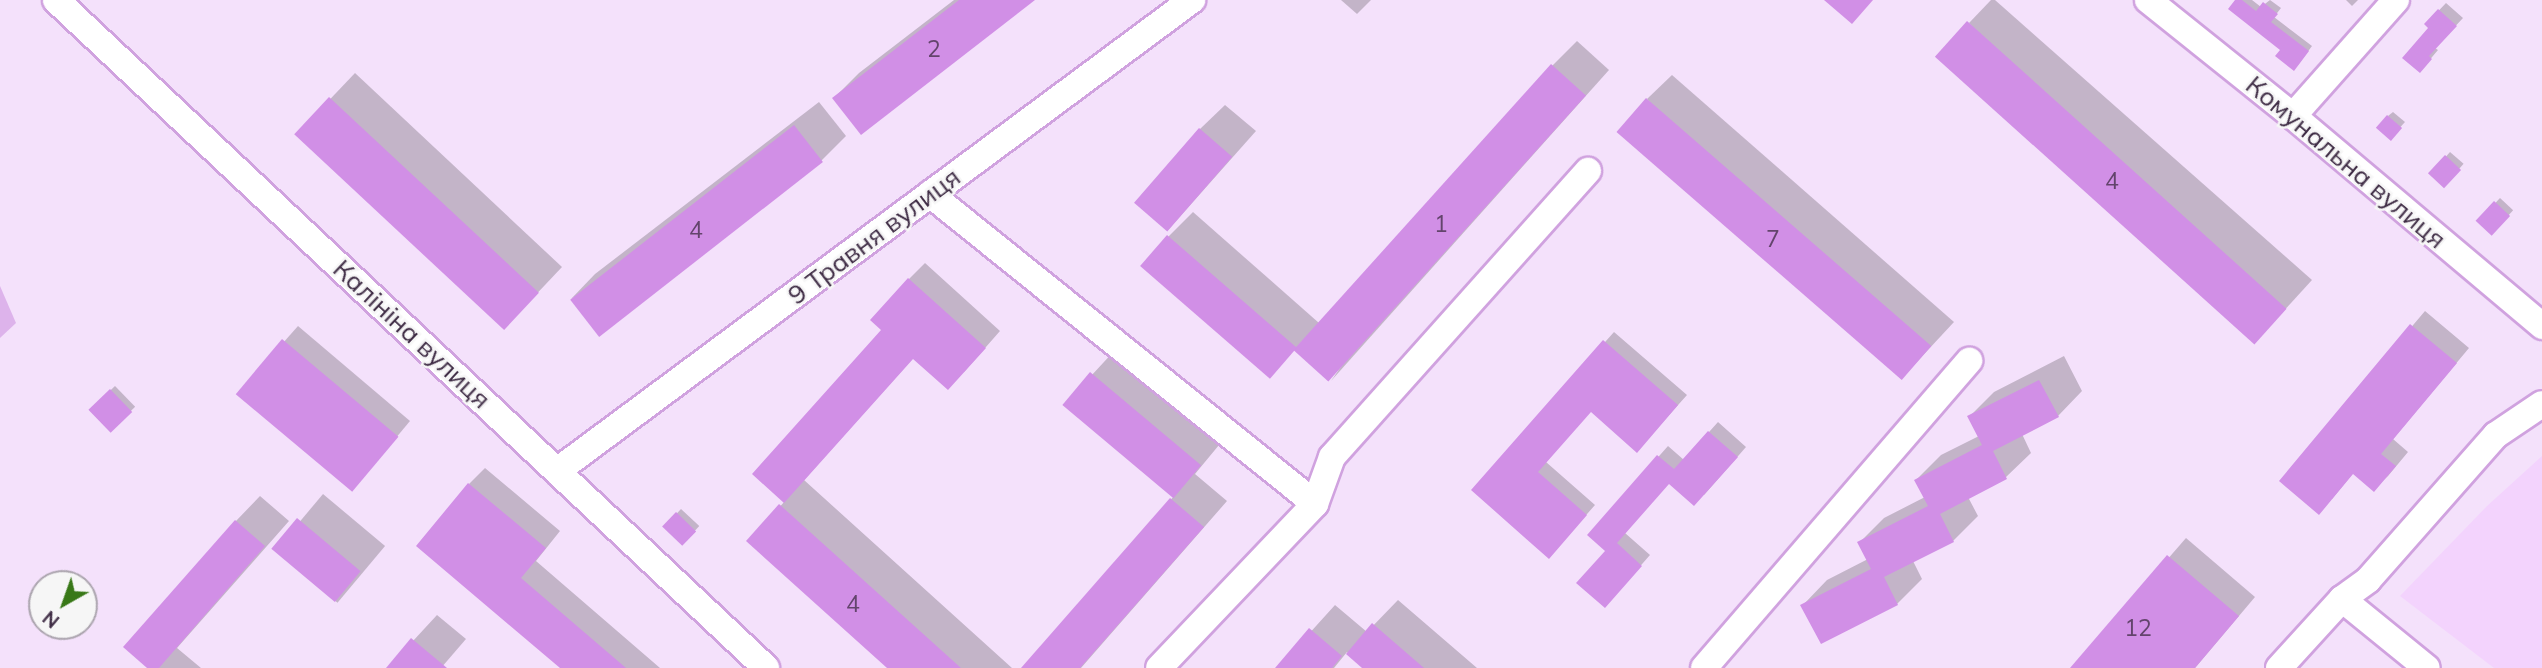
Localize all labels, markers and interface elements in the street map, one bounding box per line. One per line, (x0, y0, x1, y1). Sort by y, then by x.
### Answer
house number: 2 (927, 35, 941, 63)
street label: Комунальна вулиця (2240, 69, 2452, 255)
street label: 9 Травня вулиця (782, 161, 966, 311)
house number: 4 (2105, 167, 2119, 195)
house number: 1 (1434, 210, 1448, 238)
house number: 4 (689, 216, 703, 244)
house number: 7 (1766, 225, 1780, 253)
street label: Калініна вулиця (327, 253, 497, 415)
north arrow (28, 570, 98, 640)
house number: 4 (846, 590, 860, 618)
text: N (38, 606, 64, 633)
house number: 12 (2124, 614, 2152, 642)

